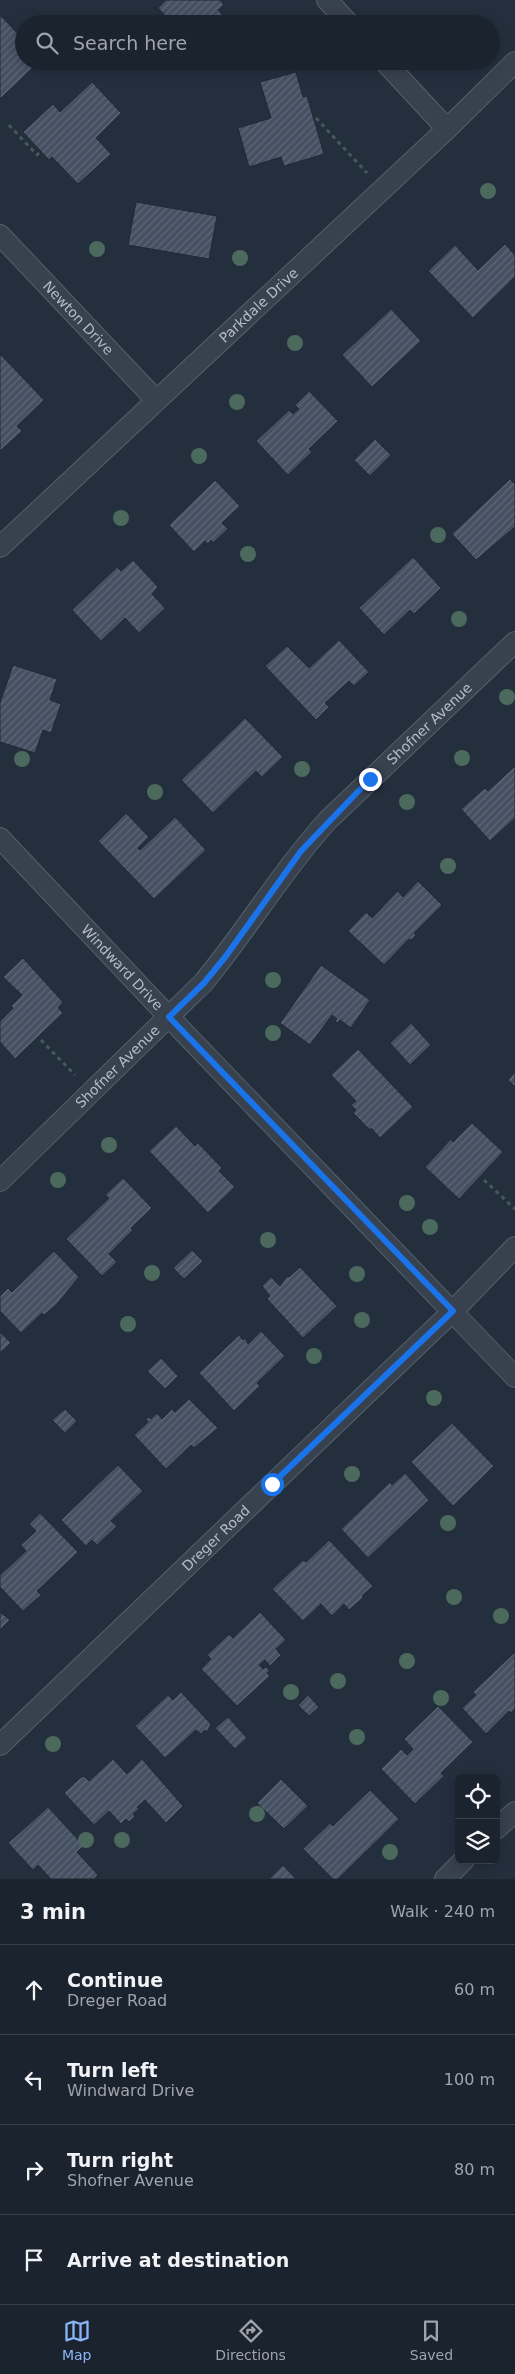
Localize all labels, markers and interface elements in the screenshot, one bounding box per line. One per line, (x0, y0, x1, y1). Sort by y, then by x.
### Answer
search box (15, 15, 500, 70)
icon: search (33, 29, 61, 57)
text: Search here (73, 32, 187, 54)
street label: Parkdale Drive (216, 264, 301, 346)
street label: Newton Drive (40, 278, 117, 358)
street label: Shofner Avenue (384, 679, 475, 768)
route end (359, 768, 382, 791)
street label: Windward Drive (78, 921, 166, 1013)
street label: Shofner Avenue (72, 1022, 163, 1111)
route start (261, 1473, 284, 1496)
street label: Dreger Road (179, 1502, 253, 1574)
map controls (455, 1774, 500, 1864)
button: locate (455, 1774, 500, 1819)
button: layers (455, 1819, 500, 1864)
text: 3 min (20, 1900, 86, 1924)
text: Walk · 240 m (390, 1902, 495, 1921)
text: Continue (67, 1969, 163, 1991)
icon: ahead (20, 1976, 48, 2004)
text: 60 m (454, 1980, 495, 1999)
text: Dreger Road (67, 1991, 167, 2010)
text: Turn left (67, 2059, 158, 2081)
icon: left (20, 2066, 48, 2094)
text: 100 m (444, 2070, 495, 2089)
text: Windward Drive (67, 2081, 194, 2100)
text: Turn right (67, 2149, 173, 2171)
icon: right (20, 2156, 48, 2184)
text: 80 m (454, 2160, 495, 2179)
text: Shofner Avenue (67, 2171, 194, 2190)
icon: arrive (20, 2246, 48, 2274)
text: Arrive at destination (67, 2249, 289, 2271)
tab: Map (62, 2317, 91, 2363)
tab: Directions (215, 2317, 286, 2363)
tab: Saved (410, 2317, 453, 2363)

